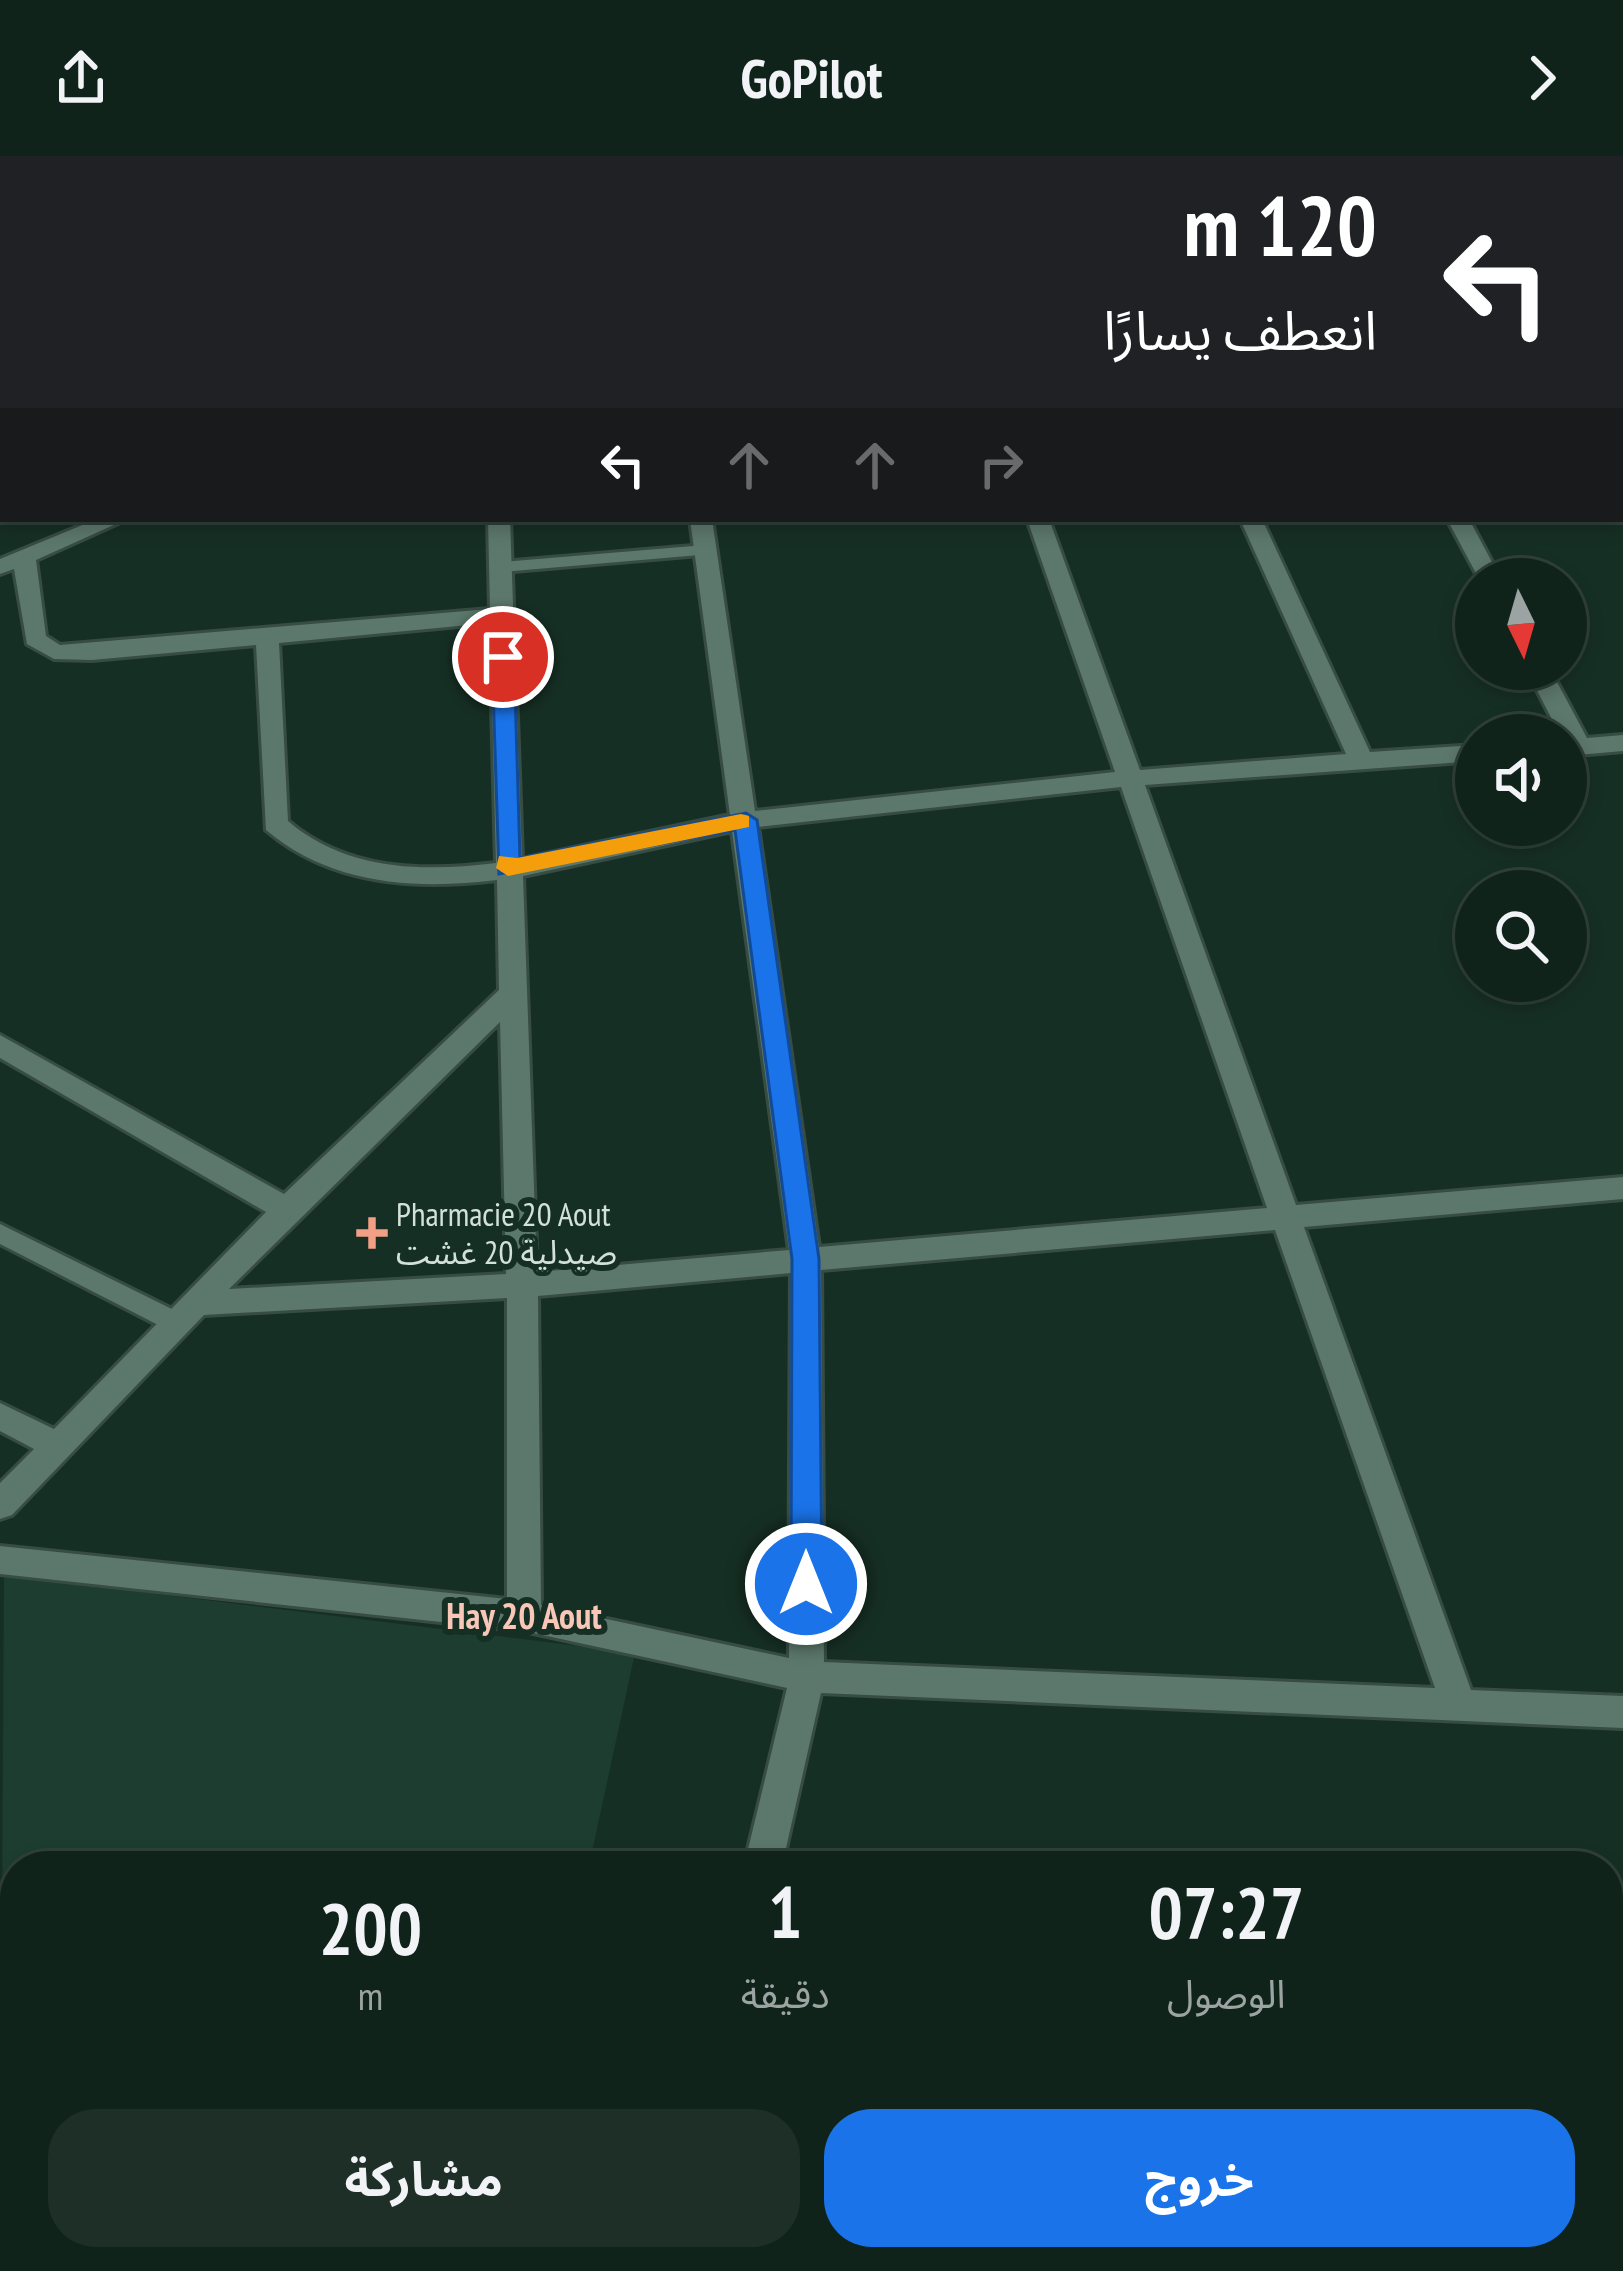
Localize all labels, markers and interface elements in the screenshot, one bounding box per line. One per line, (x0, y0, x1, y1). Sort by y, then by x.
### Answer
text: GoPilot (741, 43, 882, 113)
icon: share (48, 45, 114, 111)
icon: forward (1509, 45, 1575, 111)
text: 120 m (1184, 170, 1377, 279)
icon: left (1419, 204, 1575, 360)
text: انعطف يسارًا (1103, 295, 1377, 365)
icon: left (590, 432, 656, 498)
icon: ahead (716, 432, 782, 498)
icon: ahead (842, 432, 908, 498)
icon: right (968, 432, 1034, 498)
north arrow (1455, 558, 1587, 690)
map controls (1455, 558, 1587, 1002)
pin (452, 606, 554, 708)
icon: arrive (470, 624, 536, 690)
button: sound (1455, 714, 1587, 846)
button: search (1455, 870, 1587, 1002)
place label: Pharmacie 20 Aout صيدلية 20 غشت (396, 1192, 617, 1273)
marker: Pharmacie 20 Aout صيدلية 20 غشت (359, 1220, 385, 1246)
position arrow (743, 1521, 869, 1647)
district label: Hay 20 Aout (446, 1592, 602, 1639)
text: 1 (768, 1865, 802, 1958)
text: 07:27 (1148, 1865, 1304, 1958)
text: 200 (319, 1881, 422, 1974)
text: دقيقة (741, 1968, 830, 2019)
text: الوصول (1167, 1968, 1286, 2019)
text: m (358, 1970, 383, 2021)
button: مشاركة (48, 2109, 800, 2247)
button: خروج (824, 2109, 1575, 2247)

